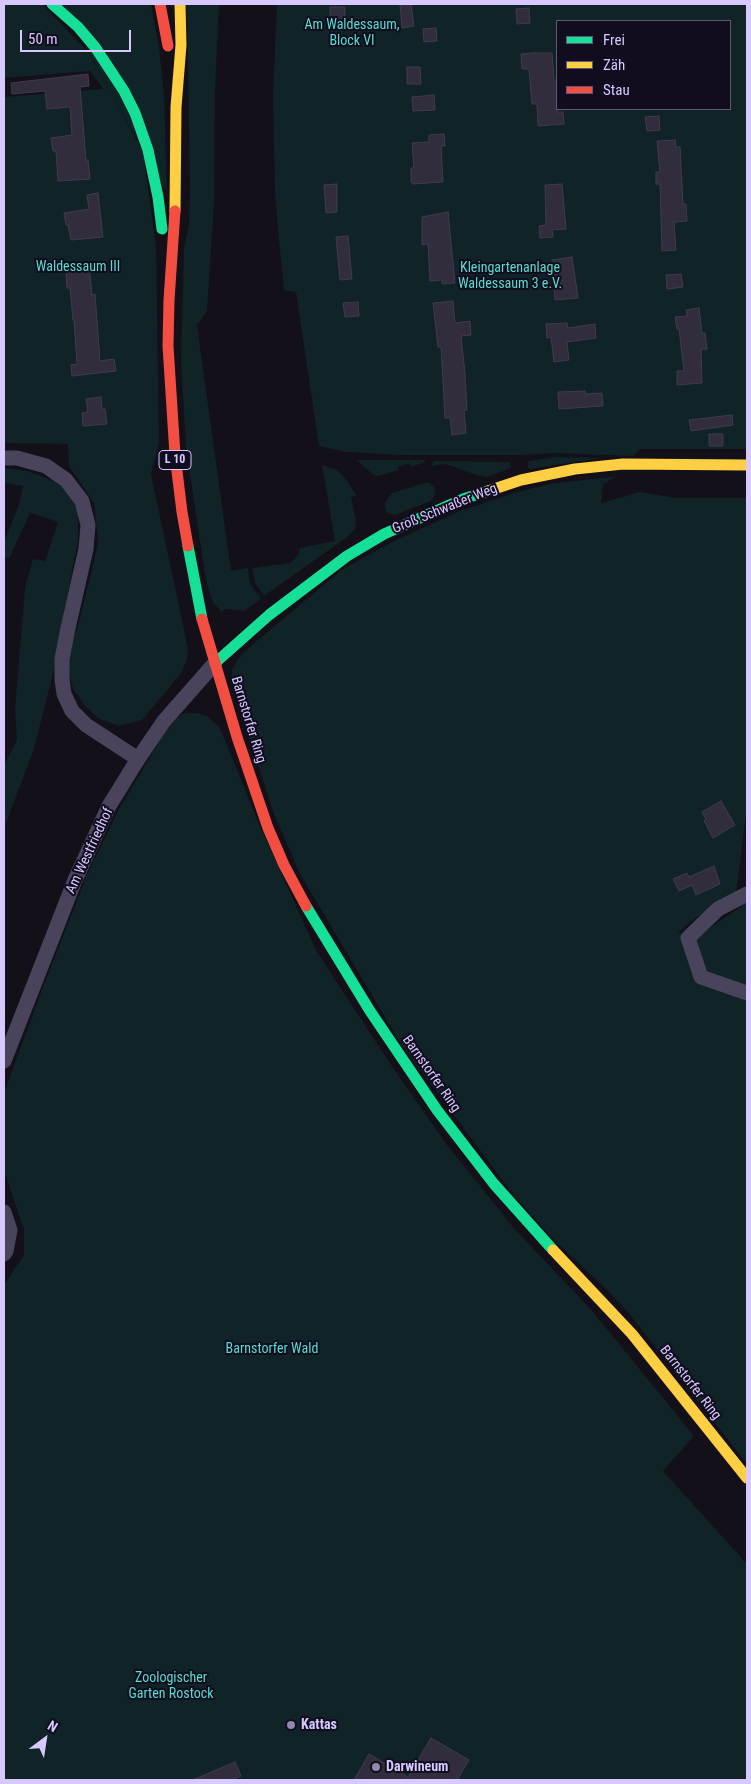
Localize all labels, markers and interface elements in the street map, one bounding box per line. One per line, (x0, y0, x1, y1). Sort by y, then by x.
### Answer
park label: Am Waldessaum, Block VI (304, 17, 400, 49)
scale bar (22, 20, 134, 52)
legend (556, 20, 731, 110)
text: 50 m (28, 30, 58, 48)
text: Frei (603, 31, 625, 49)
text: Zäh (603, 56, 625, 74)
text: Stau (603, 81, 630, 99)
park label: Waldessaum III (36, 259, 120, 275)
park label: Kleingartenanlage Waldessaum 3 e.V. (458, 260, 562, 292)
road number: L 10 (159, 450, 191, 470)
street label: Groß Schwaßer Weg (390, 480, 500, 538)
street label: Barnstorfer Ring (227, 675, 269, 765)
street label: Am Westfriedhof (63, 805, 117, 897)
street label: Barnstorfer Ring (398, 1032, 464, 1116)
park label: Barnstorfer Wald (226, 1341, 318, 1357)
street label: Barnstorfer Ring (656, 1342, 724, 1424)
park label: Zoologischer Garten Rostock (129, 1670, 213, 1702)
north arrow (20, 1714, 70, 1764)
text: N (45, 1717, 61, 1735)
place label: Kattas (301, 1717, 337, 1733)
marker: Kattas (285, 1719, 297, 1731)
place label: Darwineum (386, 1759, 449, 1775)
marker: Darwineum (370, 1761, 382, 1773)

